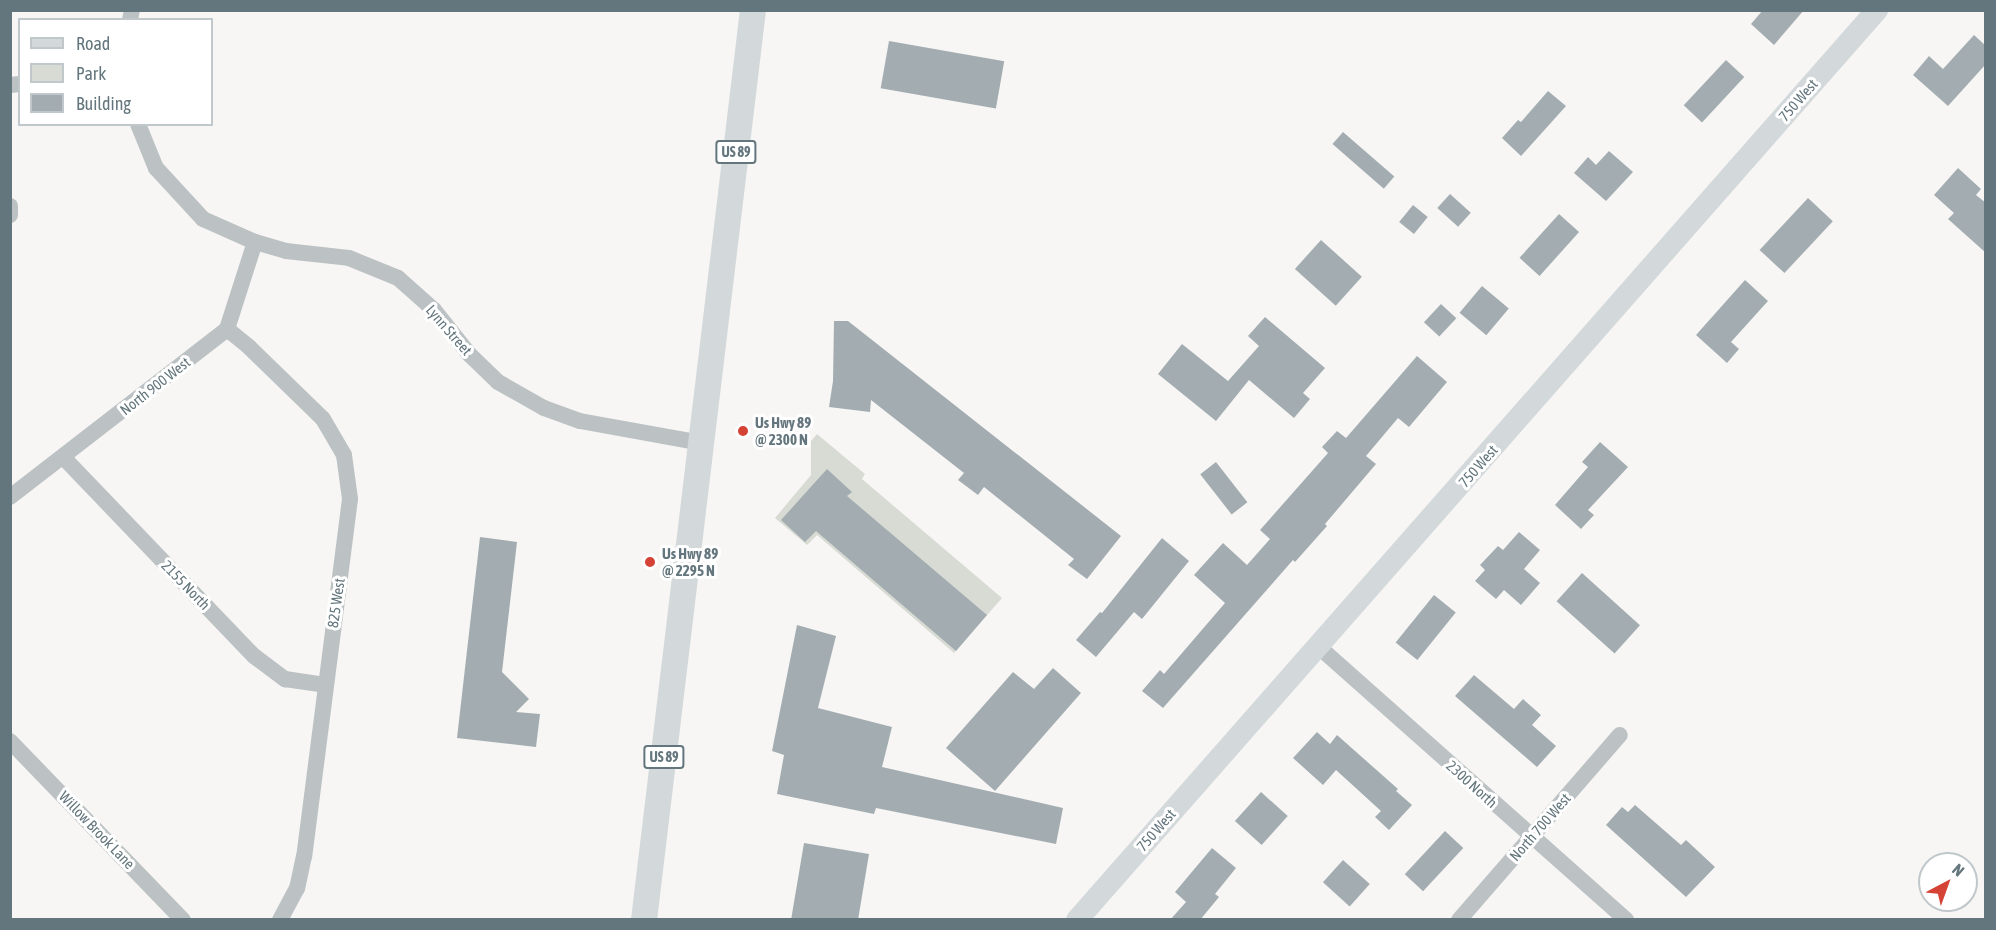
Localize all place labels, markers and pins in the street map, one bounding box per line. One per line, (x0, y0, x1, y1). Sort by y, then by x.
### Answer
place label: Us Hwy 89 @ 2300 N (755, 413, 811, 448)
marker: Us Hwy 89 @ 2300 N (736, 424, 750, 438)
place label: Us Hwy 89 @ 2295 N (662, 544, 718, 579)
marker: Us Hwy 89 @ 2295 N (643, 555, 657, 569)

